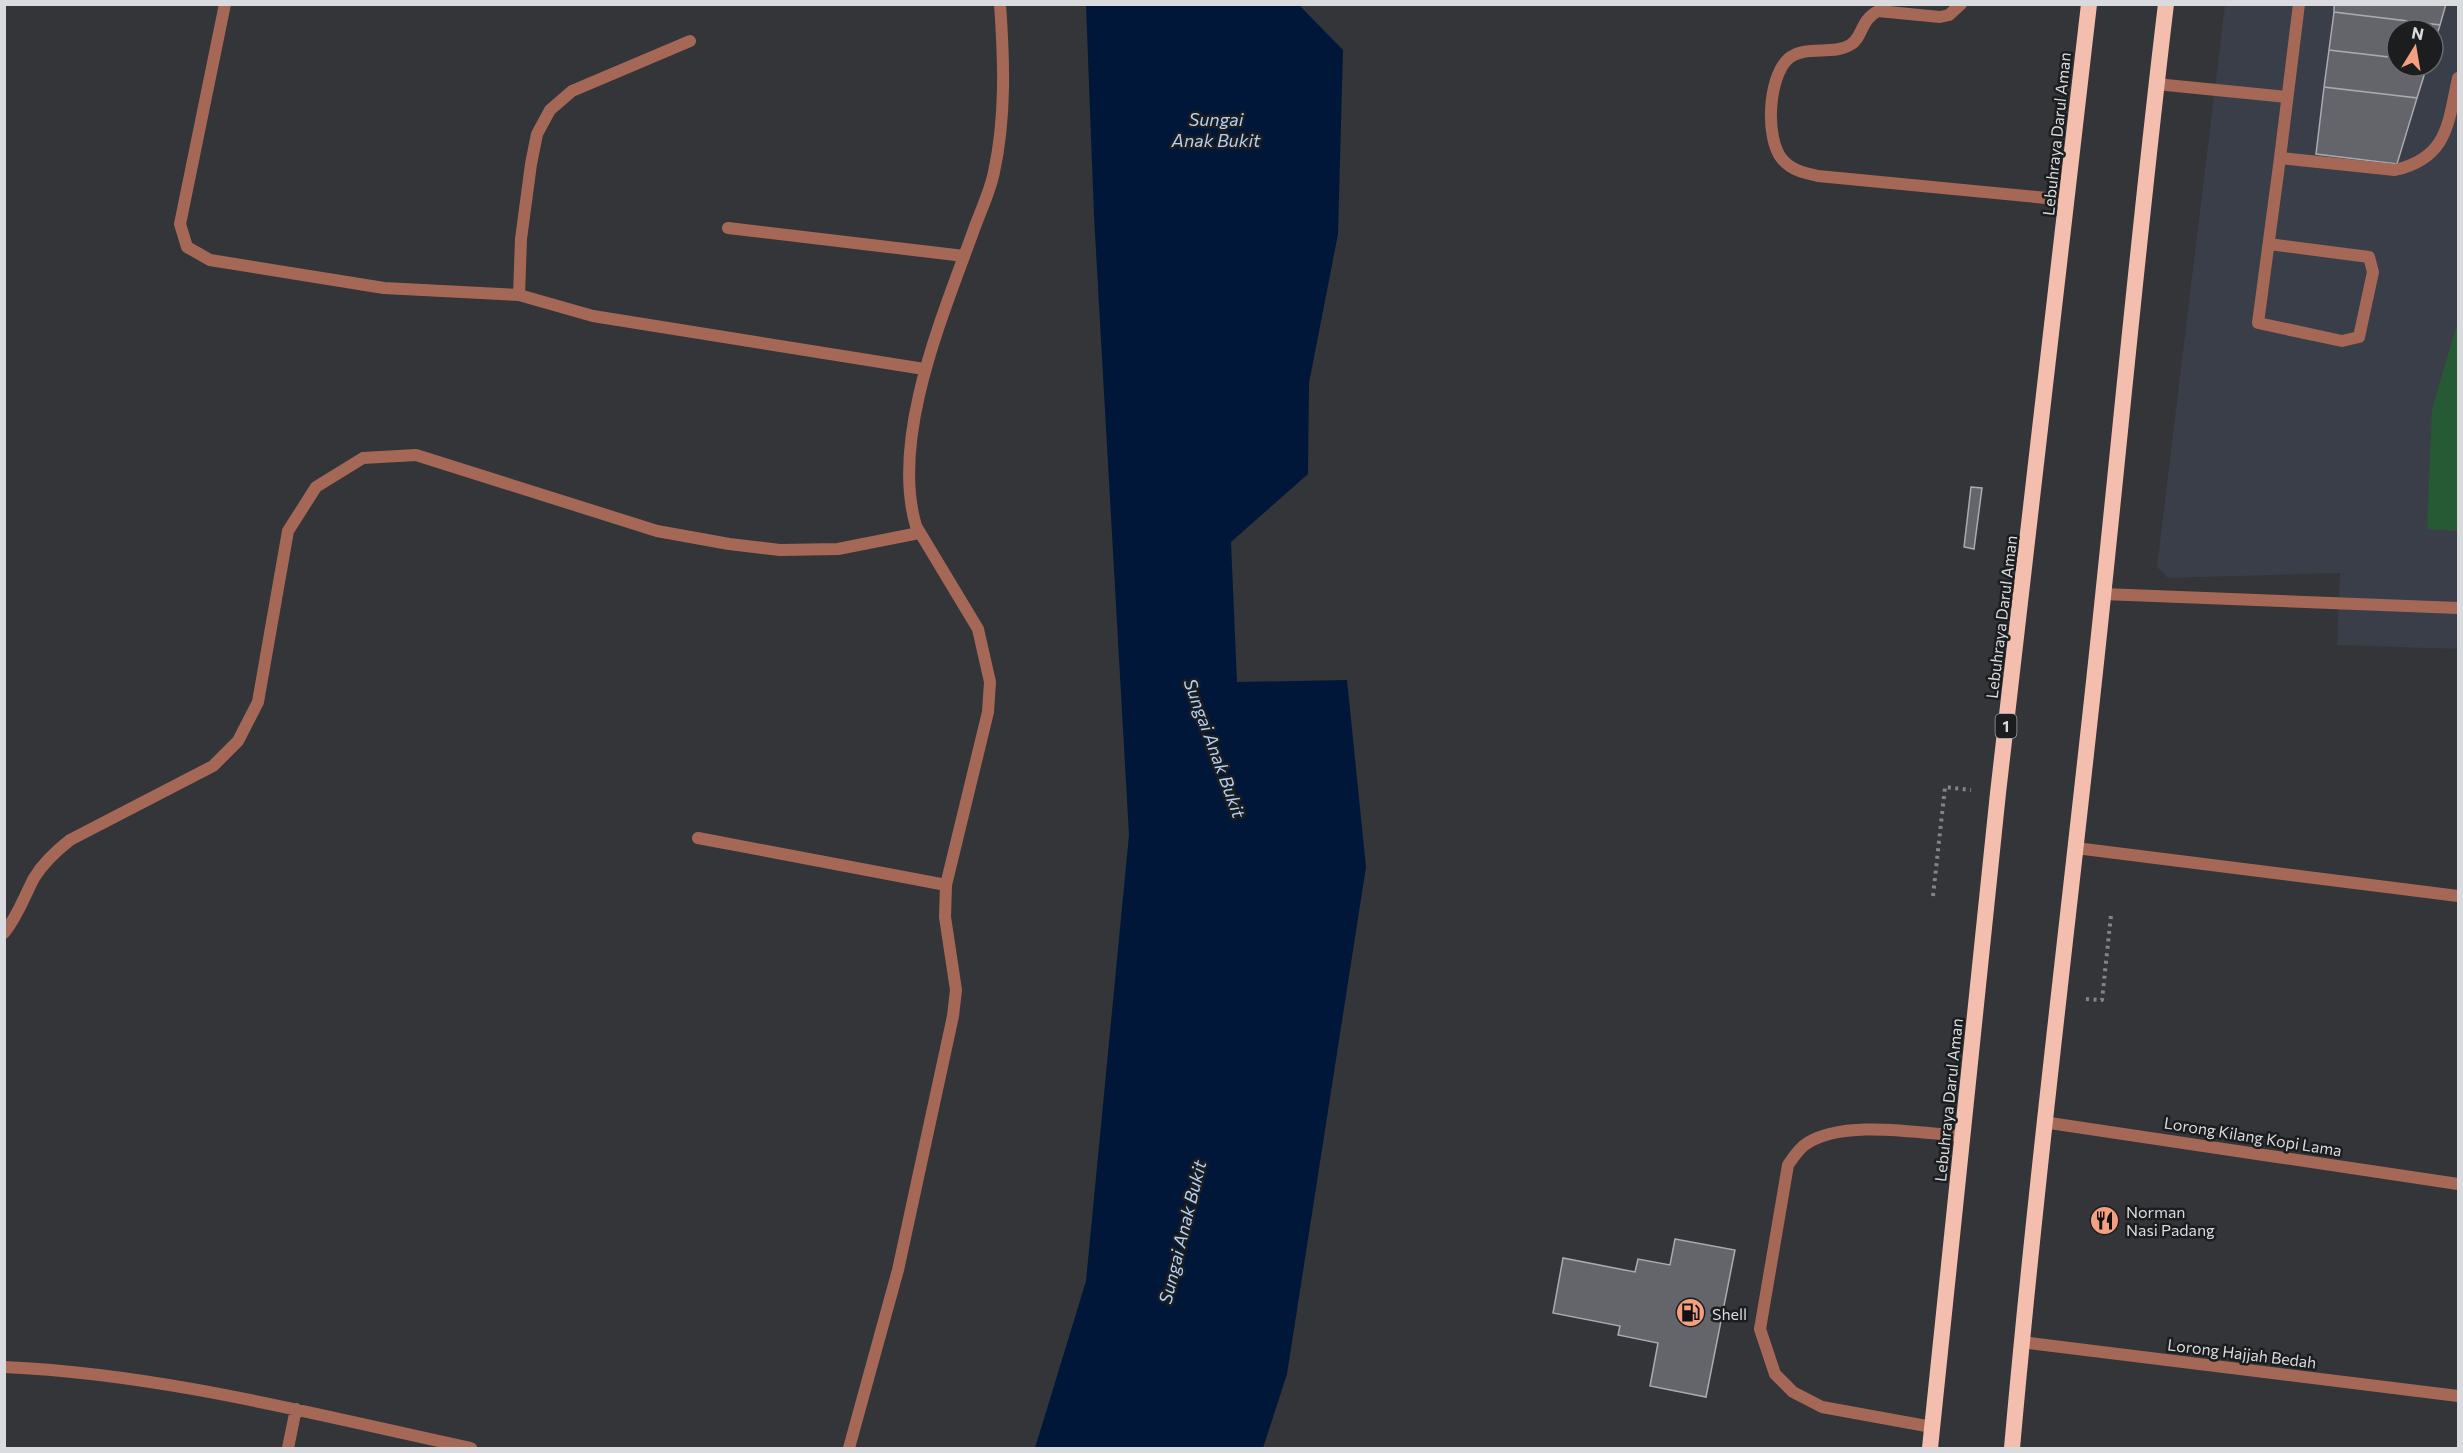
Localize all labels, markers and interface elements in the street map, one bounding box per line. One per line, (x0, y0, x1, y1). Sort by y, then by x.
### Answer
north arrow (2385, 18, 2445, 78)
text: N (2410, 22, 2426, 43)
street label: Lebuhraya Darul Aman (2038, 51, 2074, 217)
water label: Sungai Anak Bukit (1171, 108, 1261, 151)
street label: Lebuhraya Darul Aman (1982, 534, 2020, 700)
water label: Sungai Anak Bukit (1180, 675, 1251, 821)
road number: 1 (1996, 714, 2016, 738)
street label: Lebuhraya Darul Aman (1930, 1017, 1966, 1183)
street label: Lorong Kilang Kopi Lama (2163, 1113, 2343, 1159)
water label: Sungai Anak Bukit (1154, 1157, 1211, 1306)
place label: Norman Nasi Padang (2126, 1202, 2215, 1239)
restaurant icon: Norman Nasi Padang (2089, 1204, 2121, 1236)
fuel station icon: Shell (1675, 1297, 1707, 1329)
place label: Shell (1712, 1304, 1747, 1323)
street label: Lorong Hajjah Bedah (2166, 1334, 2318, 1372)

